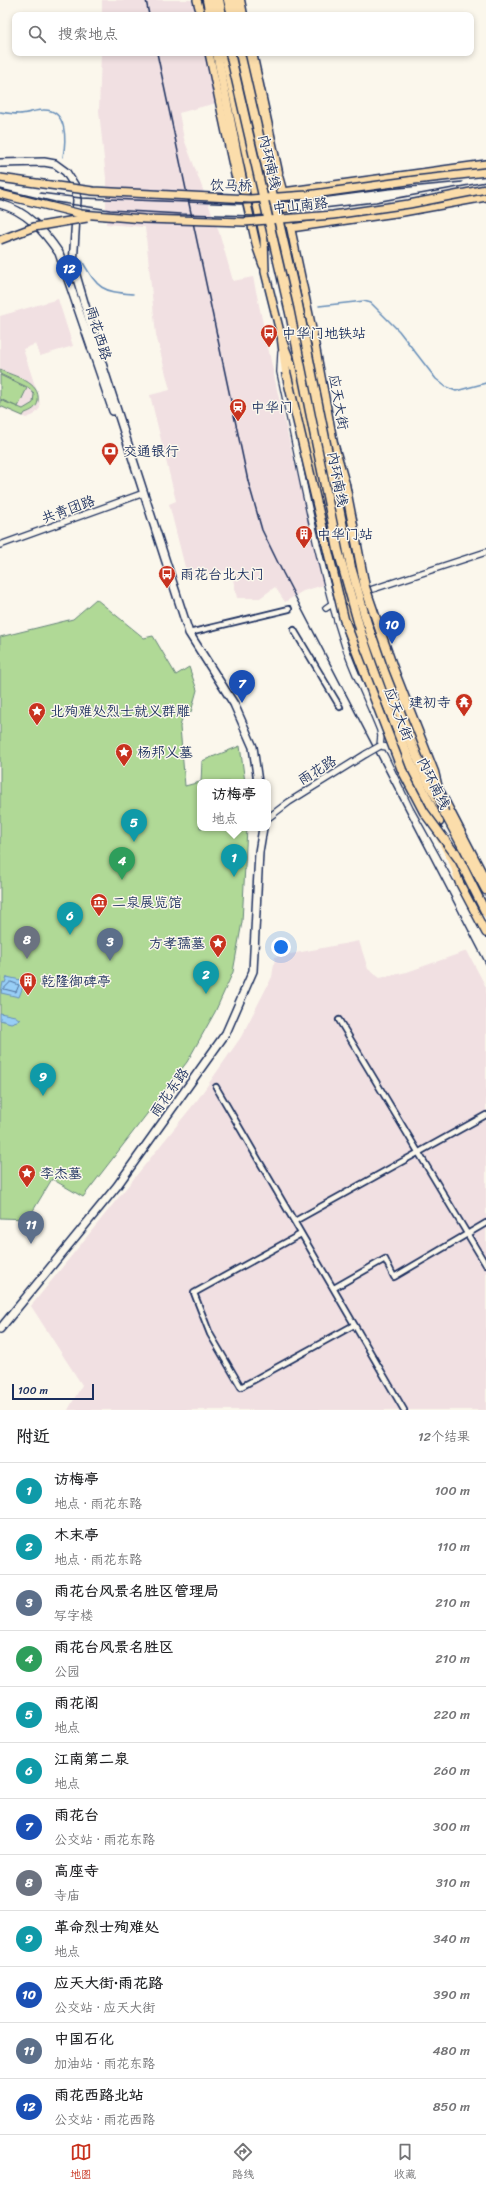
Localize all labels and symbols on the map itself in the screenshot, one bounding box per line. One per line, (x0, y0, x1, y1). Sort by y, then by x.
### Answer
street label: 内环南线 (251, 132, 288, 192)
street label: 饮马桥 (210, 173, 252, 198)
street label: 中山南路 (271, 190, 329, 221)
pin: 12 (56, 255, 82, 288)
street label: 雨花西路 (78, 303, 119, 364)
place label: 中华门地铁站 (282, 321, 366, 346)
bus stop icon: 中华门地铁站 (259, 323, 279, 348)
street label: 应天大街 (321, 372, 356, 432)
place label: 中华门 (251, 395, 293, 420)
station icon: 中华门 (228, 397, 248, 422)
place label: 交通银行 (123, 439, 179, 464)
bank icon: 交通银行 (100, 441, 120, 466)
street label: 内环南线 (320, 449, 355, 509)
street label: 共青团路 (38, 488, 99, 531)
place label: 中华门站 (317, 522, 373, 547)
building icon: 中华门站 (294, 524, 314, 549)
place label: 雨花台北大门 (180, 562, 264, 587)
bus stop icon: 雨花台北大门 (157, 564, 177, 589)
pin: 10 (379, 611, 405, 644)
pin: 7 (229, 670, 255, 703)
street label: 应天大街 (377, 684, 420, 745)
place label: 建初寺 (409, 690, 451, 715)
temple icon: 建初寺 (454, 692, 474, 717)
place label: 北殉难处烈士就义群雕 (50, 699, 190, 724)
place icon: 北殉难处烈士就义群雕 (27, 701, 47, 726)
place label: 杨邦乂墓 (137, 740, 193, 765)
place icon: 杨邦乂墓 (114, 742, 134, 767)
street label: 雨花路 (293, 749, 342, 792)
street label: 内环南线 (410, 753, 457, 814)
pin: 5 (121, 809, 147, 842)
pin: 1 (221, 844, 247, 877)
pin: 4 (109, 847, 135, 880)
place label: 二泉展览馆 (112, 890, 182, 915)
museum icon: 二泉展览馆 (89, 892, 109, 917)
pin: 6 (57, 902, 83, 935)
pin: 8 (14, 926, 40, 959)
pin: 3 (97, 928, 123, 961)
place label: 方孝孺墓 (149, 931, 205, 956)
place icon: 方孝孺墓 (208, 933, 228, 958)
your location (271, 937, 291, 957)
pin: 2 (193, 961, 219, 994)
place label: 乾隆御碑亭 (41, 969, 111, 994)
building icon: 乾隆御碑亭 (18, 971, 38, 996)
street label: 雨花东路 (143, 1062, 196, 1122)
pin: 9 (30, 1063, 56, 1096)
place label: 李杰墓 (40, 1161, 82, 1186)
place icon: 李杰墓 (17, 1163, 37, 1188)
pin: 11 (18, 1211, 44, 1244)
scale bar (12, 1382, 94, 1401)

